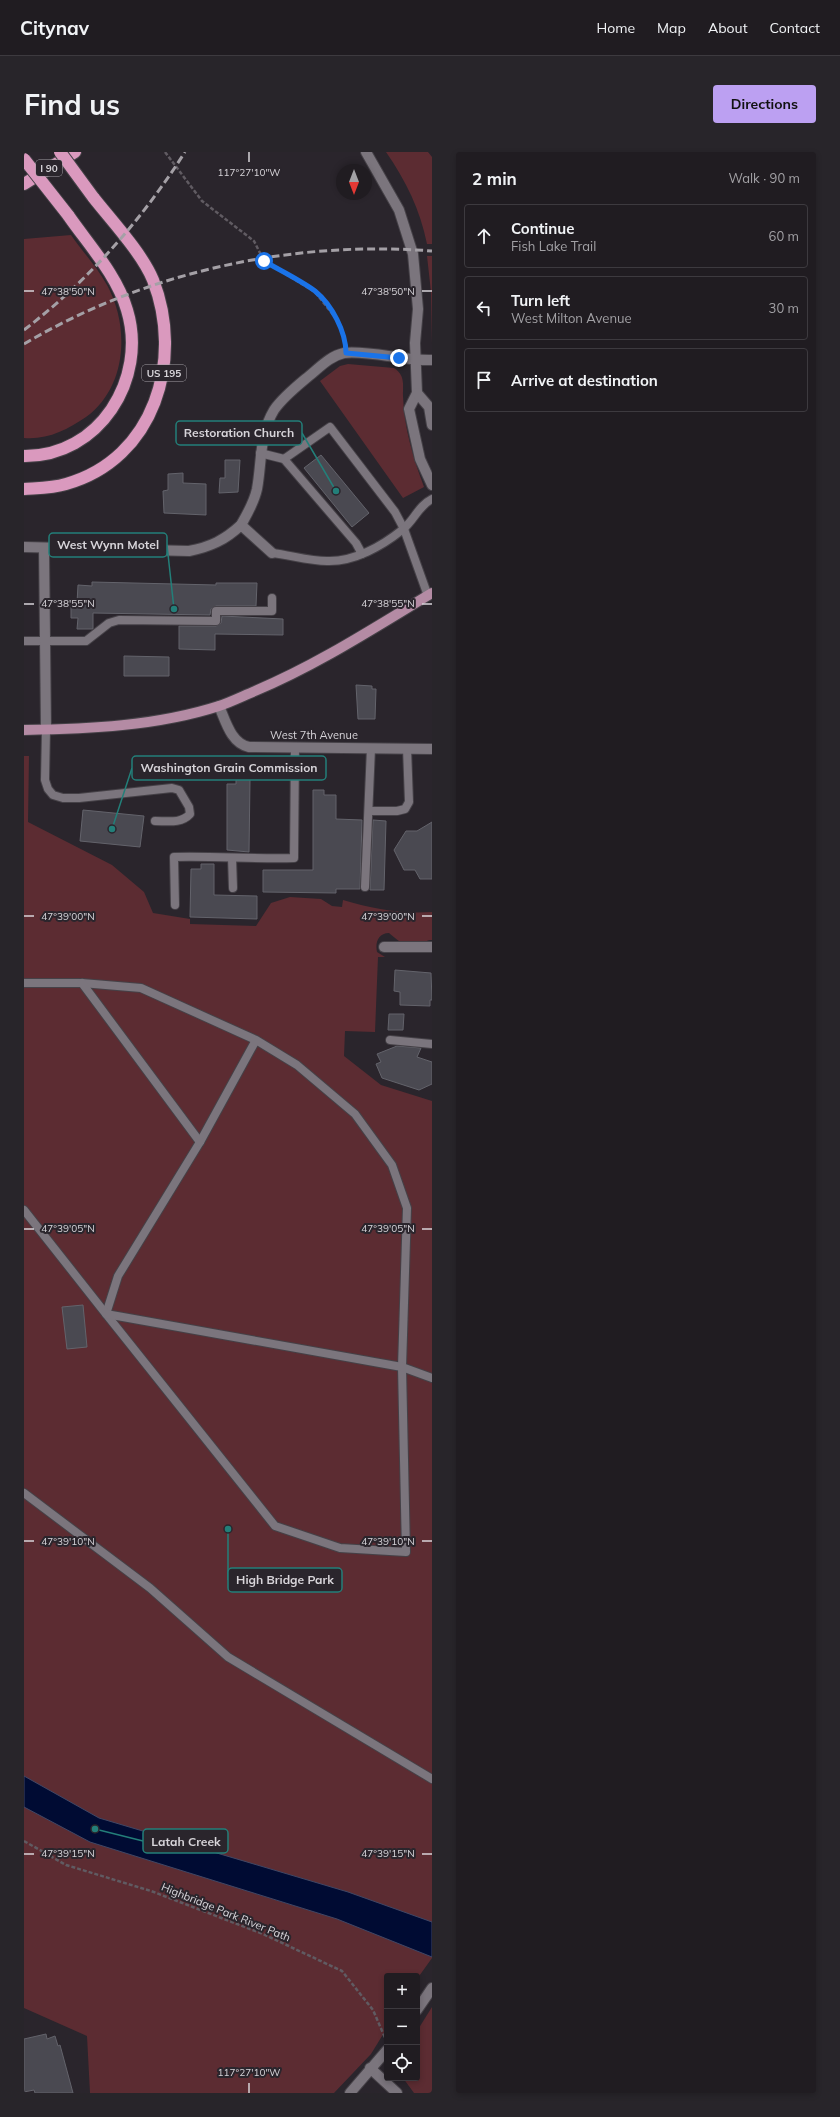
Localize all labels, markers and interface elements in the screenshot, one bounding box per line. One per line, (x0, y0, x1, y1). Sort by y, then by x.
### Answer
text: Citynav (20, 16, 89, 40)
text: Home (596, 19, 635, 37)
text: Map (657, 19, 686, 37)
text: About (708, 19, 748, 37)
text: Contact (770, 19, 820, 37)
button: Directions (713, 85, 816, 123)
text: Find us (24, 87, 120, 122)
road number: I 90 (36, 160, 62, 176)
north arrow (336, 164, 372, 200)
text: 117°27'10"W (218, 166, 280, 179)
text: 2 min (472, 168, 517, 189)
text: Walk · 90 m (729, 170, 800, 186)
text: Continue (511, 219, 574, 238)
icon: ahead (473, 225, 495, 247)
text: 60 m (769, 228, 799, 244)
text: Fish Lake Trail (511, 238, 596, 254)
route start (255, 252, 273, 270)
text: 47°38'50"N (41, 285, 95, 298)
text: 47°38'50"N (361, 285, 415, 298)
text: Turn left (511, 291, 570, 310)
icon: left (473, 297, 495, 319)
text: 30 m (769, 300, 799, 316)
text: West Milton Avenue (511, 310, 632, 326)
route end (390, 349, 408, 367)
road number: US 195 (142, 365, 186, 381)
icon: arrive (473, 369, 495, 391)
text: Arrive at destination (511, 371, 658, 390)
callout: Restoration Church (176, 421, 302, 445)
text: Restoration Church (184, 425, 294, 440)
callout: West Wynn Motel (49, 533, 167, 557)
text: West Wynn Motel (57, 537, 159, 552)
text: 47°38'55"N (41, 597, 95, 610)
text: 47°38'55"N (361, 597, 415, 610)
street label: West 7th Avenue (270, 728, 358, 742)
callout: Washington Grain Commission (132, 756, 326, 780)
text: Washington Grain Commission (140, 760, 318, 775)
text: 47°39'00"N (41, 910, 95, 923)
text: 47°39'00"N (361, 910, 415, 923)
text: 47°39'05"N (41, 1222, 95, 1235)
text: 47°39'05"N (361, 1222, 415, 1235)
text: 47°39'10"N (41, 1535, 95, 1548)
text: 47°39'10"N (361, 1535, 415, 1548)
callout: High Bridge Park (228, 1568, 342, 1592)
text: High Bridge Park (236, 1572, 334, 1587)
callout: Latah Creek (143, 1829, 228, 1853)
text: Latah Creek (151, 1834, 221, 1849)
text: 47°39'15"N (41, 1847, 95, 1860)
text: 47°39'15"N (361, 1847, 415, 1860)
street label: Highbridge Park River Path (159, 1880, 293, 1944)
map controls (384, 1973, 420, 2081)
button: + (384, 1973, 420, 2009)
button: − (384, 2009, 420, 2045)
button: locate (384, 2045, 420, 2081)
text: 117°27'10"W (218, 2066, 280, 2079)

